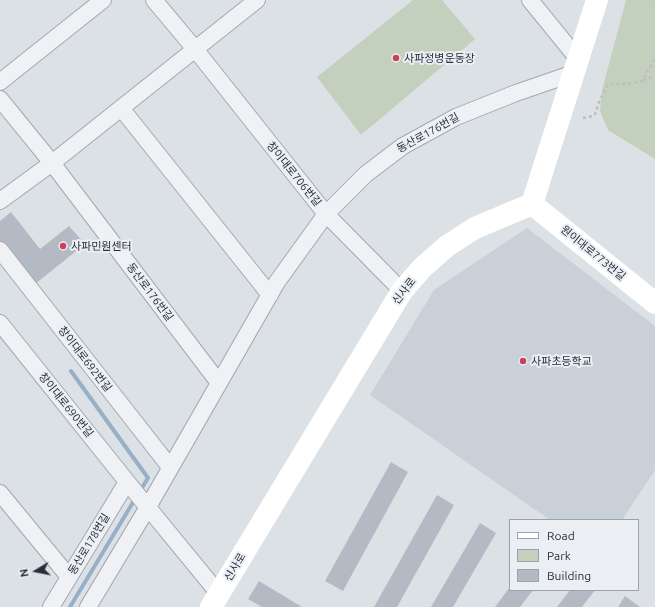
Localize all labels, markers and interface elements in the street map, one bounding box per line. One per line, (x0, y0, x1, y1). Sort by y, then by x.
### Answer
place label: 사파정병운동장 (404, 51, 475, 65)
marker: 사파정병운동장 (391, 53, 401, 63)
street label: 동산로176번길 (395, 110, 461, 156)
street label: 창이대로706번길 (264, 139, 324, 209)
street label: 원이대로773번길 (558, 223, 628, 283)
place label: 사파민원센터 (71, 239, 132, 253)
marker: 사파민원센터 (58, 241, 68, 251)
street label: 동산로176번길 (124, 260, 176, 324)
street label: 신사로 (389, 275, 419, 307)
street label: 창이대로692번길 (55, 324, 115, 394)
place label: 사파초등학교 (531, 354, 592, 368)
marker: 사파초등학교 (518, 356, 528, 366)
street label: 창이대로690번길 (36, 370, 96, 440)
street label: 동산로178번길 (66, 511, 112, 577)
legend (509, 519, 639, 591)
text: Road (547, 529, 575, 542)
text: Park (547, 549, 571, 562)
north arrow (16, 551, 56, 591)
street label: 신사로 (222, 551, 248, 583)
text: N (18, 568, 31, 578)
text: Building (547, 569, 591, 582)

